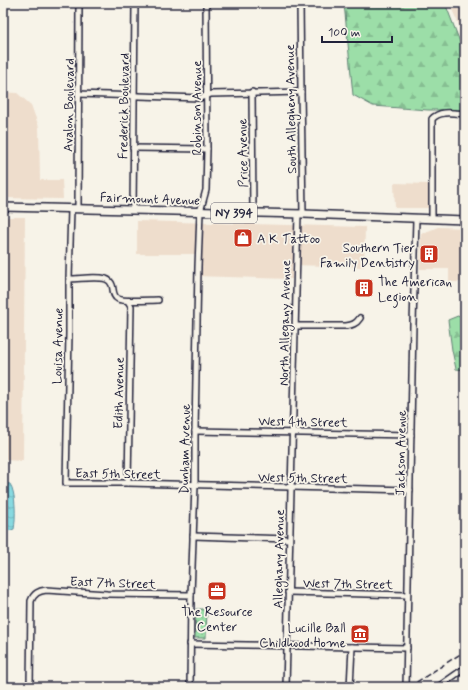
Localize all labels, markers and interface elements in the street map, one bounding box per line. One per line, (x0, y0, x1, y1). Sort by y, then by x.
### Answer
scale bar (322, 18, 392, 44)
text: 100 m (328, 25, 360, 41)
street label: South Allegheny Avenue (282, 44, 302, 174)
street label: Frederick Boulevard (115, 53, 134, 159)
street label: Avalon Boulevard (60, 58, 79, 152)
street label: Robinson Avenue (189, 60, 206, 156)
street label: Price Avenue (234, 118, 253, 188)
street label: Fairmount Avenue (100, 189, 200, 210)
road number: NY 394 (211, 203, 257, 223)
shop icon: A K Tattoo (232, 227, 254, 249)
place label: A K Tattoo (257, 231, 320, 248)
place label: Southern Tier Family Dentistry (320, 240, 416, 272)
building icon: Southern Tier Family Dentistry (418, 243, 440, 265)
street label: North Allegany Avenue (276, 260, 296, 386)
place label: The American Legion (378, 274, 452, 308)
building icon: The American Legion (353, 277, 375, 299)
street label: Louisa Avenue (49, 307, 68, 384)
street label: Edith Avenue (110, 357, 129, 429)
street label: Dunham Avenue (176, 404, 195, 494)
street label: Jackson Avenue (392, 410, 411, 496)
street label: West 4th Street (258, 413, 348, 432)
street label: East 5th Street (75, 465, 161, 484)
street label: West 5th Street (258, 469, 348, 488)
street label: Alleghany Avenue (270, 509, 290, 609)
street label: East 7th Street (70, 574, 157, 594)
street label: West 7th Street (303, 575, 393, 594)
office icon: The Resource Center (206, 580, 228, 602)
place label: The Resource Center (181, 604, 253, 636)
place label: Lucille Ball Childhood Home (259, 620, 346, 652)
museum icon: Lucille Ball Childhood Home (349, 623, 371, 645)

